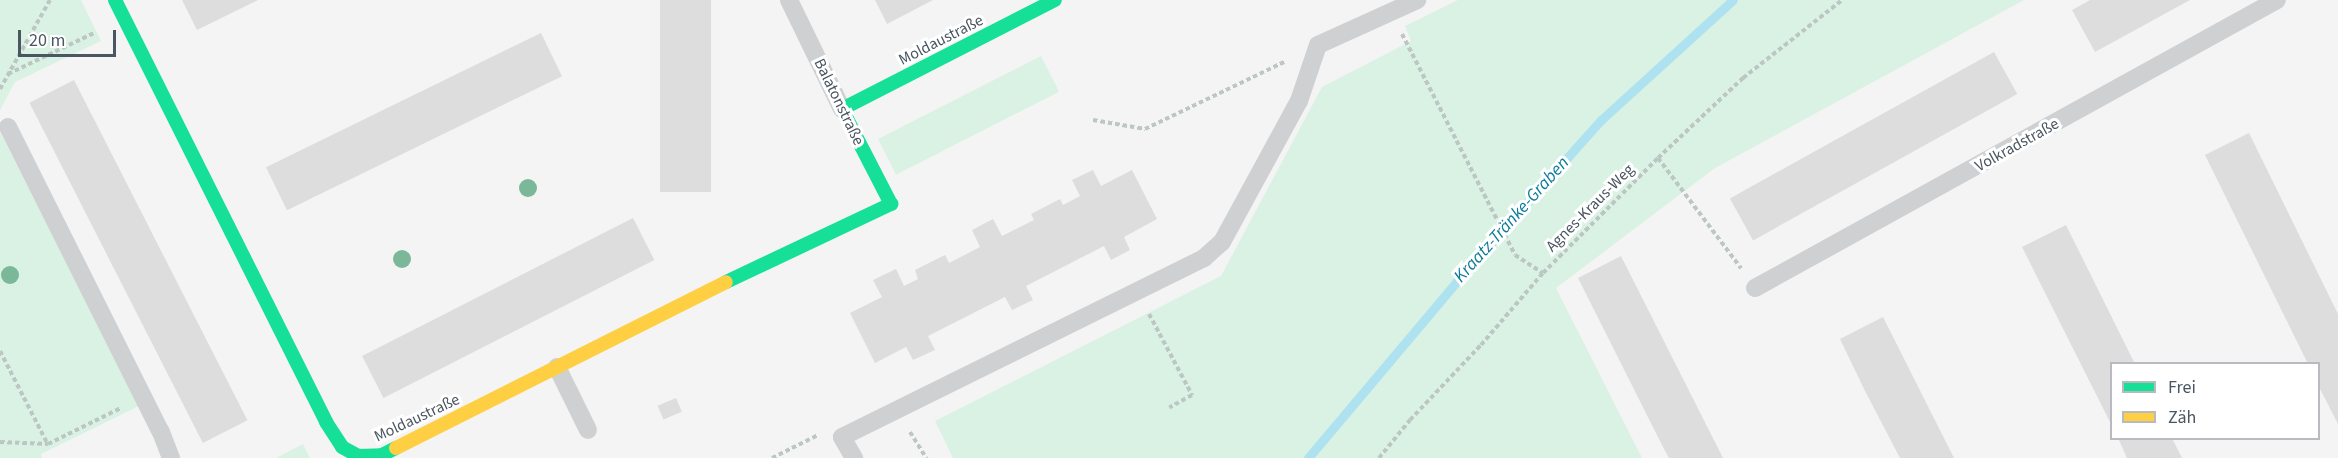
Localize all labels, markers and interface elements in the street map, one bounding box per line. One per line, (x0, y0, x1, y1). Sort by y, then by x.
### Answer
street label: Moldaustraße (896, 11, 986, 69)
scale bar (21, 18, 118, 56)
text: 20 m (29, 28, 65, 53)
street label: Balatonstraße (810, 55, 868, 149)
street label: Volkradstraße (1972, 114, 2062, 176)
water label: Kraatz-Tränke-Graben (1450, 153, 1574, 287)
street label: Agnes-Kraus-Weg (1542, 160, 1638, 256)
legend (2110, 362, 2320, 440)
text: Frei (2168, 375, 2196, 400)
street label: Moldaustraße (371, 390, 463, 446)
text: Zäh (2168, 405, 2196, 430)

